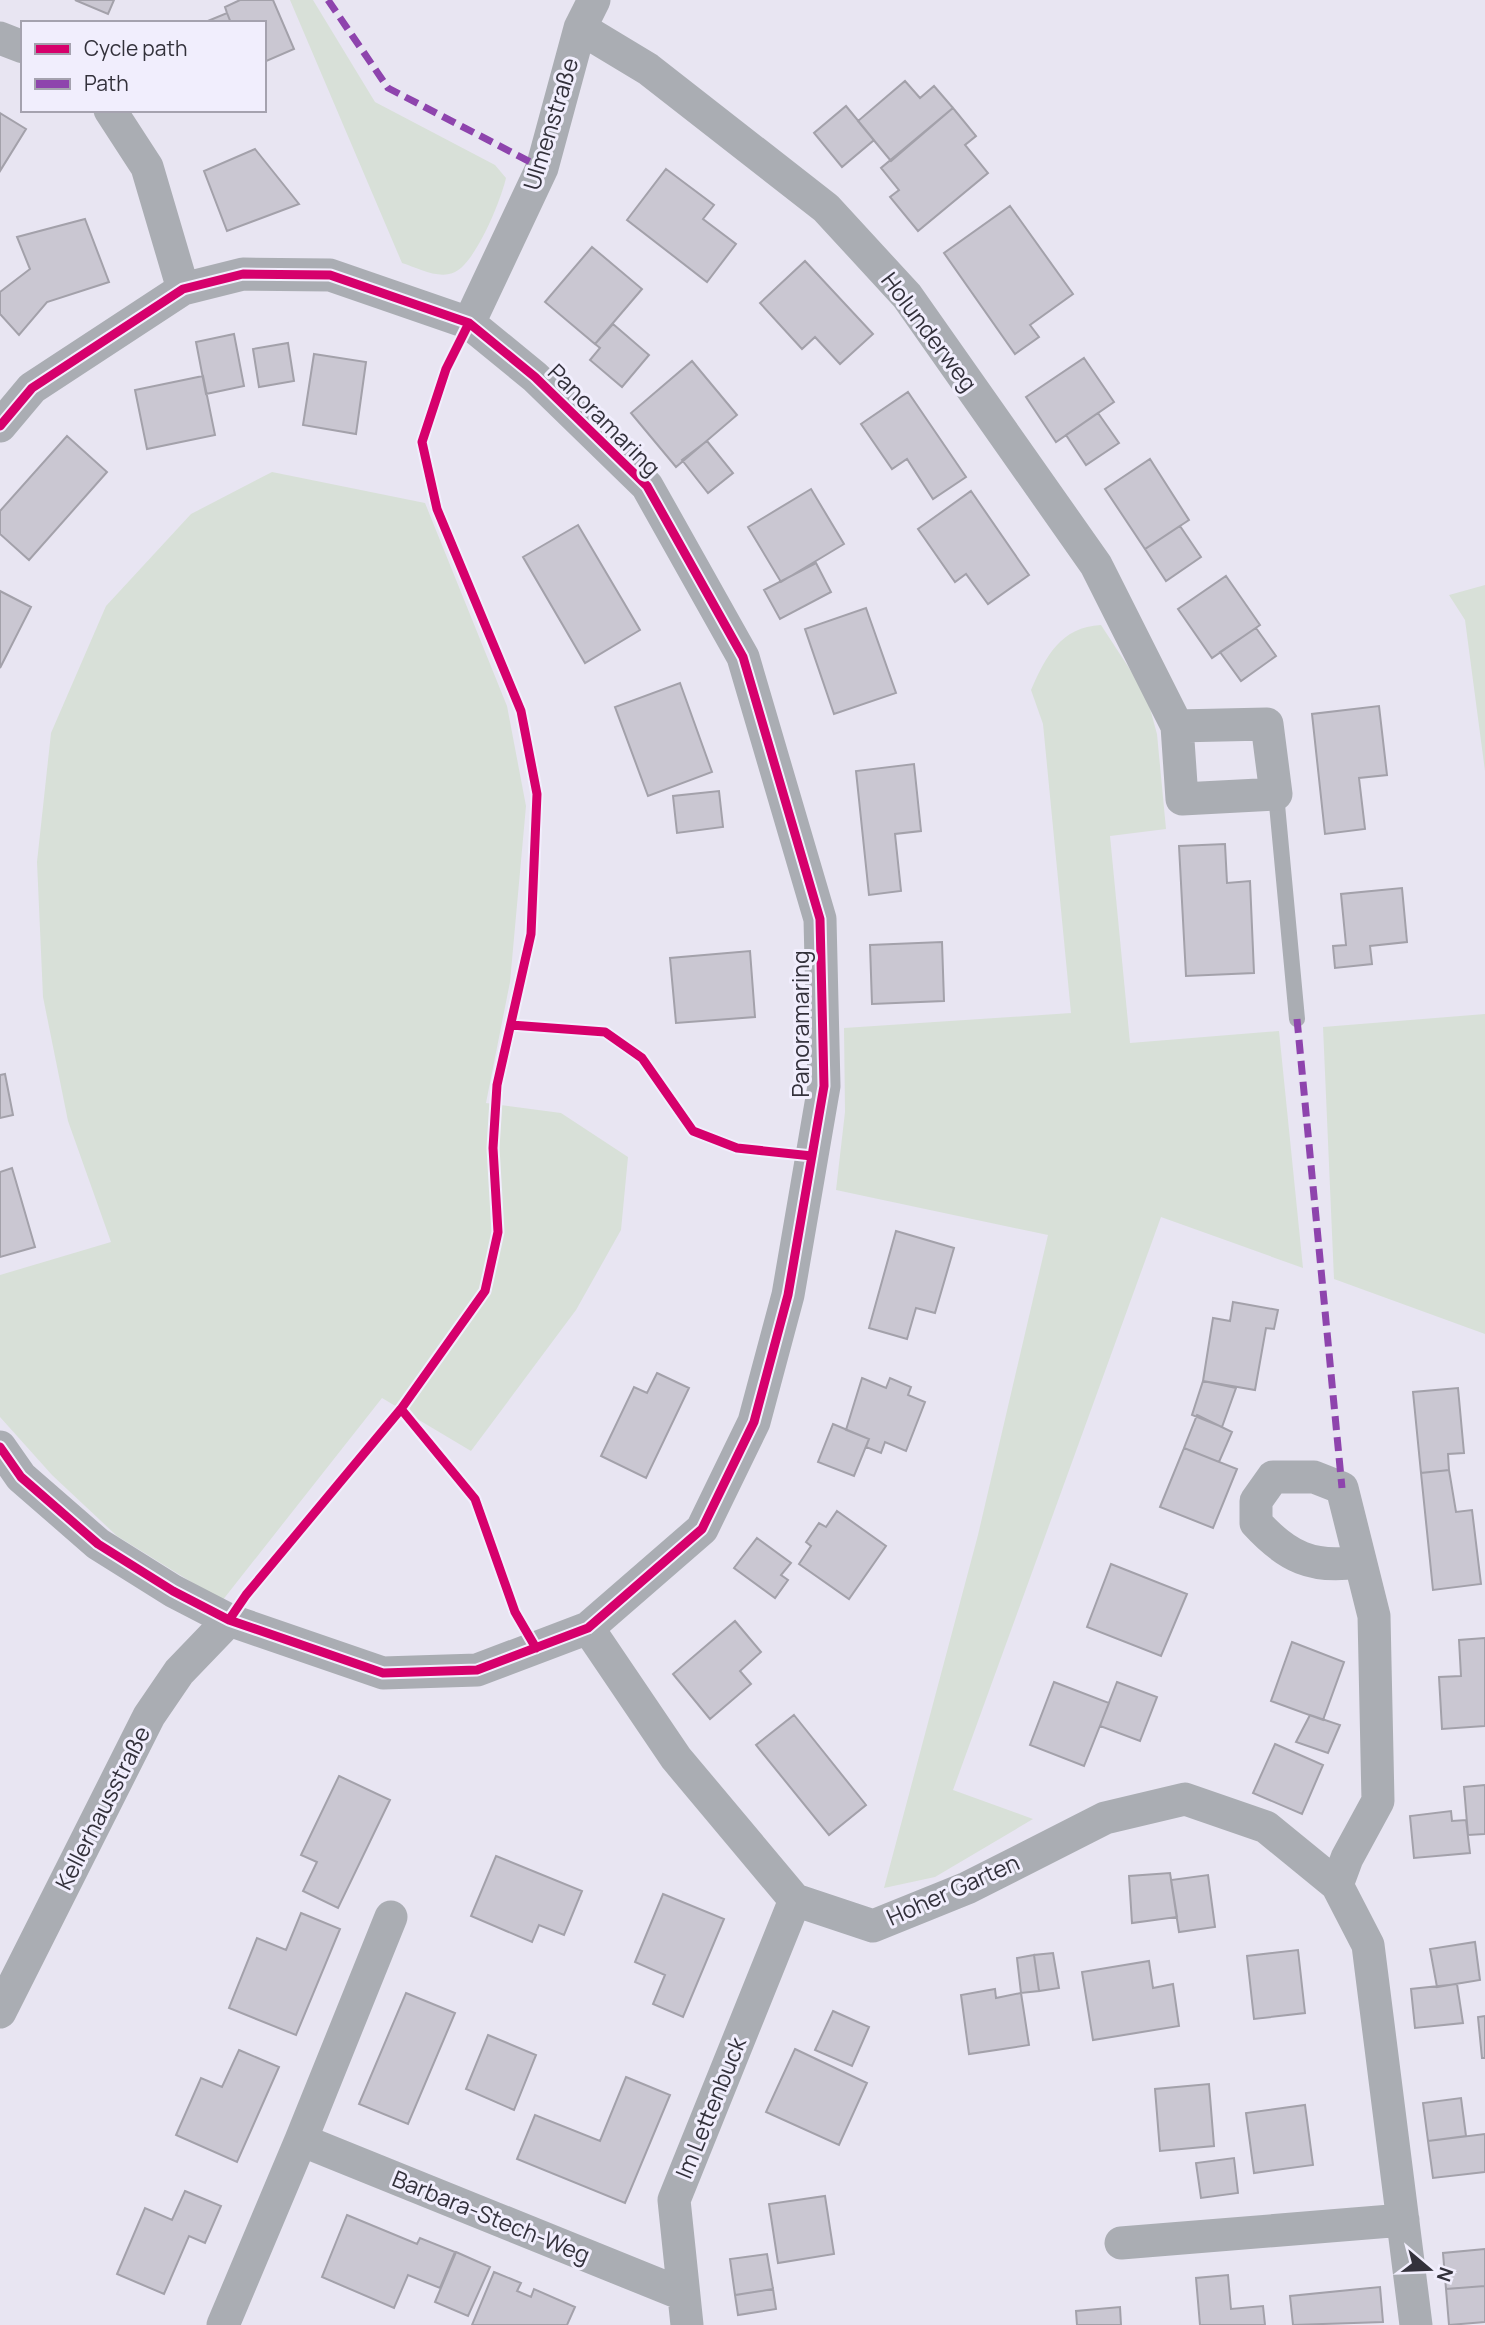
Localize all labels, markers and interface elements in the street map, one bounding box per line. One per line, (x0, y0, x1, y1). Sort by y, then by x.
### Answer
legend (21, 21, 266, 112)
text: Cycle path (84, 34, 187, 62)
street label: Ulmenstraße (515, 54, 585, 194)
text: Path (84, 69, 129, 97)
street label: Holunderweg (874, 265, 985, 398)
street label: Panoramaring (541, 356, 668, 483)
street label: Panoramaring (784, 950, 816, 1098)
street label: Kellerhausstraße (47, 1720, 157, 1895)
street label: Hoher Garten (881, 1846, 1024, 1933)
street label: Im Lettenbuck (667, 2032, 753, 2183)
street label: Barbara-Stech-Weg (388, 2162, 595, 2270)
north arrow (1394, 2234, 1464, 2304)
text: N (1431, 2264, 1460, 2285)

